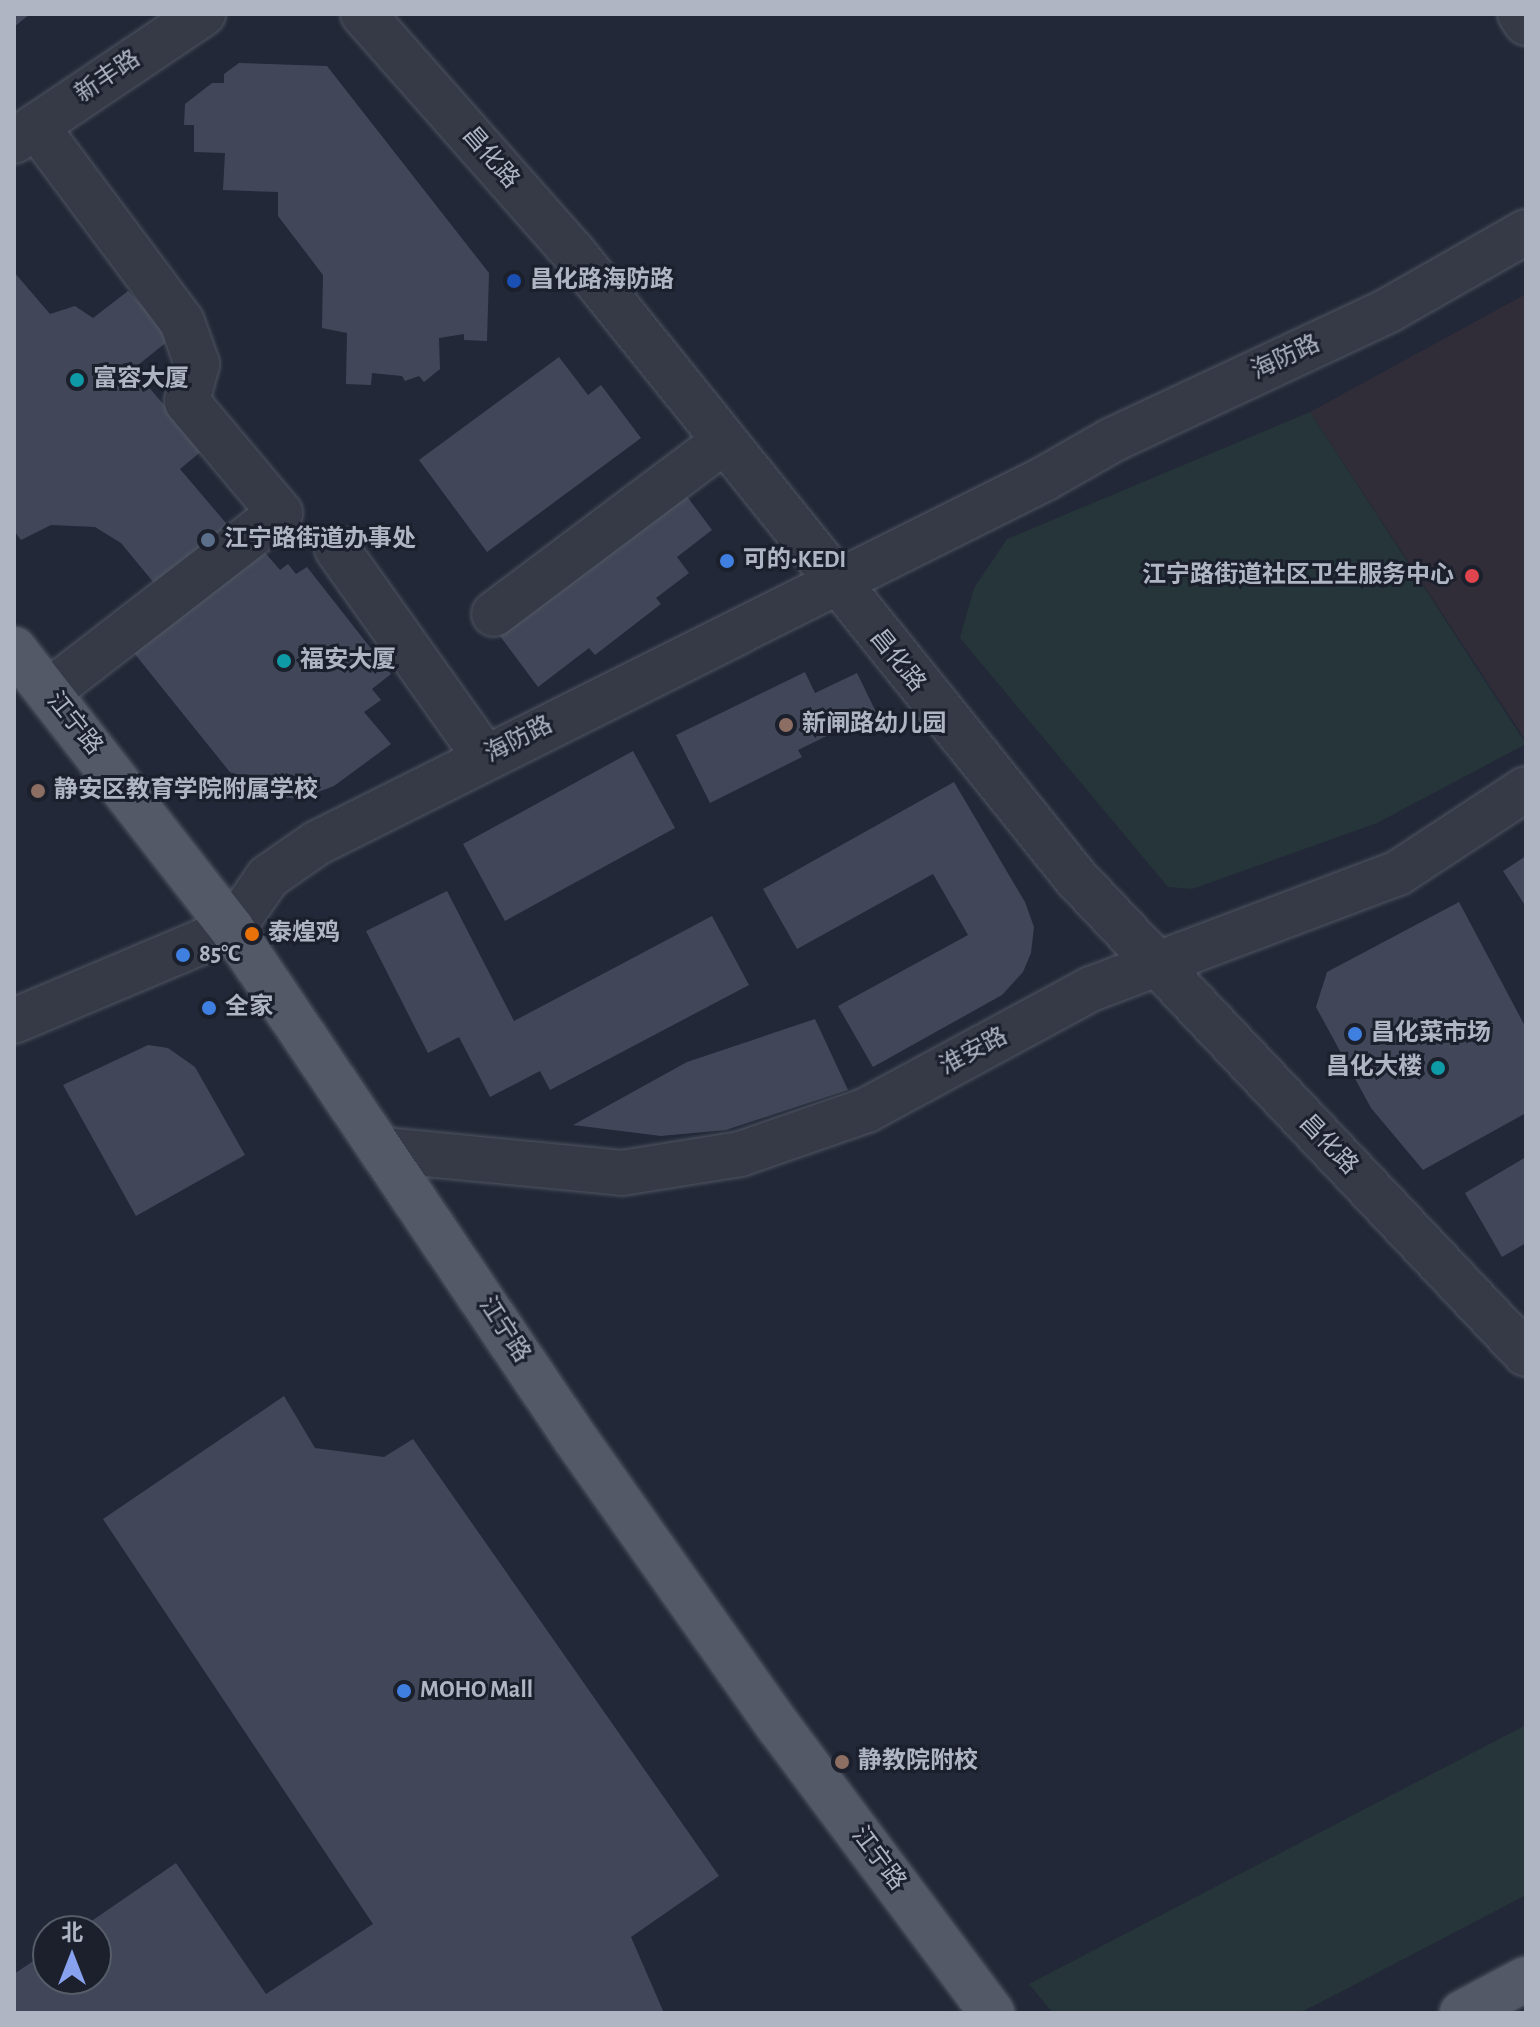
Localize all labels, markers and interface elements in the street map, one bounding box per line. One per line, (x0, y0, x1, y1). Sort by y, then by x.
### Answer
street label: 新丰路 (70, 45, 146, 109)
street label: 昌化路 (456, 121, 524, 195)
place label: 昌化路海防路 (530, 267, 674, 295)
marker: 昌化路海防路 (505, 272, 523, 290)
street label: 海防路 (1247, 330, 1325, 386)
place label: 富容大厦 (93, 366, 189, 394)
marker: 富容大厦 (68, 371, 86, 389)
place label: 江宁路街道办事处 (224, 526, 416, 554)
marker: 江宁路街道办事处 (199, 531, 217, 549)
place label: 可的•KEDI (743, 547, 846, 575)
marker: 可的•KEDI (718, 552, 736, 570)
place label: 江宁路街道社区卫生服务中心 (1142, 562, 1454, 590)
marker: 江宁路街道社区卫生服务中心 (1461, 565, 1483, 587)
street label: 昌化路 (863, 624, 931, 698)
place label: 福安大厦 (300, 647, 396, 675)
marker: 福安大厦 (275, 652, 293, 670)
street label: 江宁路 (40, 687, 108, 761)
street label: 海防路 (480, 711, 558, 769)
place label: 新闸路幼儿园 (802, 711, 946, 739)
marker: 新闸路幼儿园 (777, 716, 795, 734)
place label: 静安区教育学院附属学校 (54, 777, 318, 805)
marker: 静安区教育学院附属学校 (29, 782, 47, 800)
place label: 泰煌鸡 (268, 920, 340, 948)
marker: 泰煌鸡 (243, 925, 261, 943)
place label: 85°C (199, 941, 240, 969)
marker: 85°C (174, 946, 192, 964)
place label: 全家 (225, 994, 273, 1022)
marker: 全家 (200, 999, 218, 1017)
place label: 昌化菜市场 (1371, 1020, 1491, 1048)
street label: 淮安路 (935, 1022, 1013, 1082)
marker: 昌化菜市场 (1346, 1025, 1364, 1043)
place label: 昌化大楼 (1326, 1054, 1422, 1082)
marker: 昌化大楼 (1429, 1059, 1447, 1077)
street label: 昌化路 (1293, 1109, 1363, 1181)
street label: 江宁路 (472, 1292, 536, 1368)
place label: MOHO Mall (420, 1677, 533, 1705)
marker: MOHO Mall (395, 1682, 413, 1700)
place label: 静教院附校 (858, 1748, 978, 1776)
marker: 静教院附校 (833, 1753, 851, 1771)
street label: 江宁路 (845, 1822, 911, 1896)
north arrow (32, 1915, 112, 1995)
text: 北 (61, 1922, 83, 1944)

